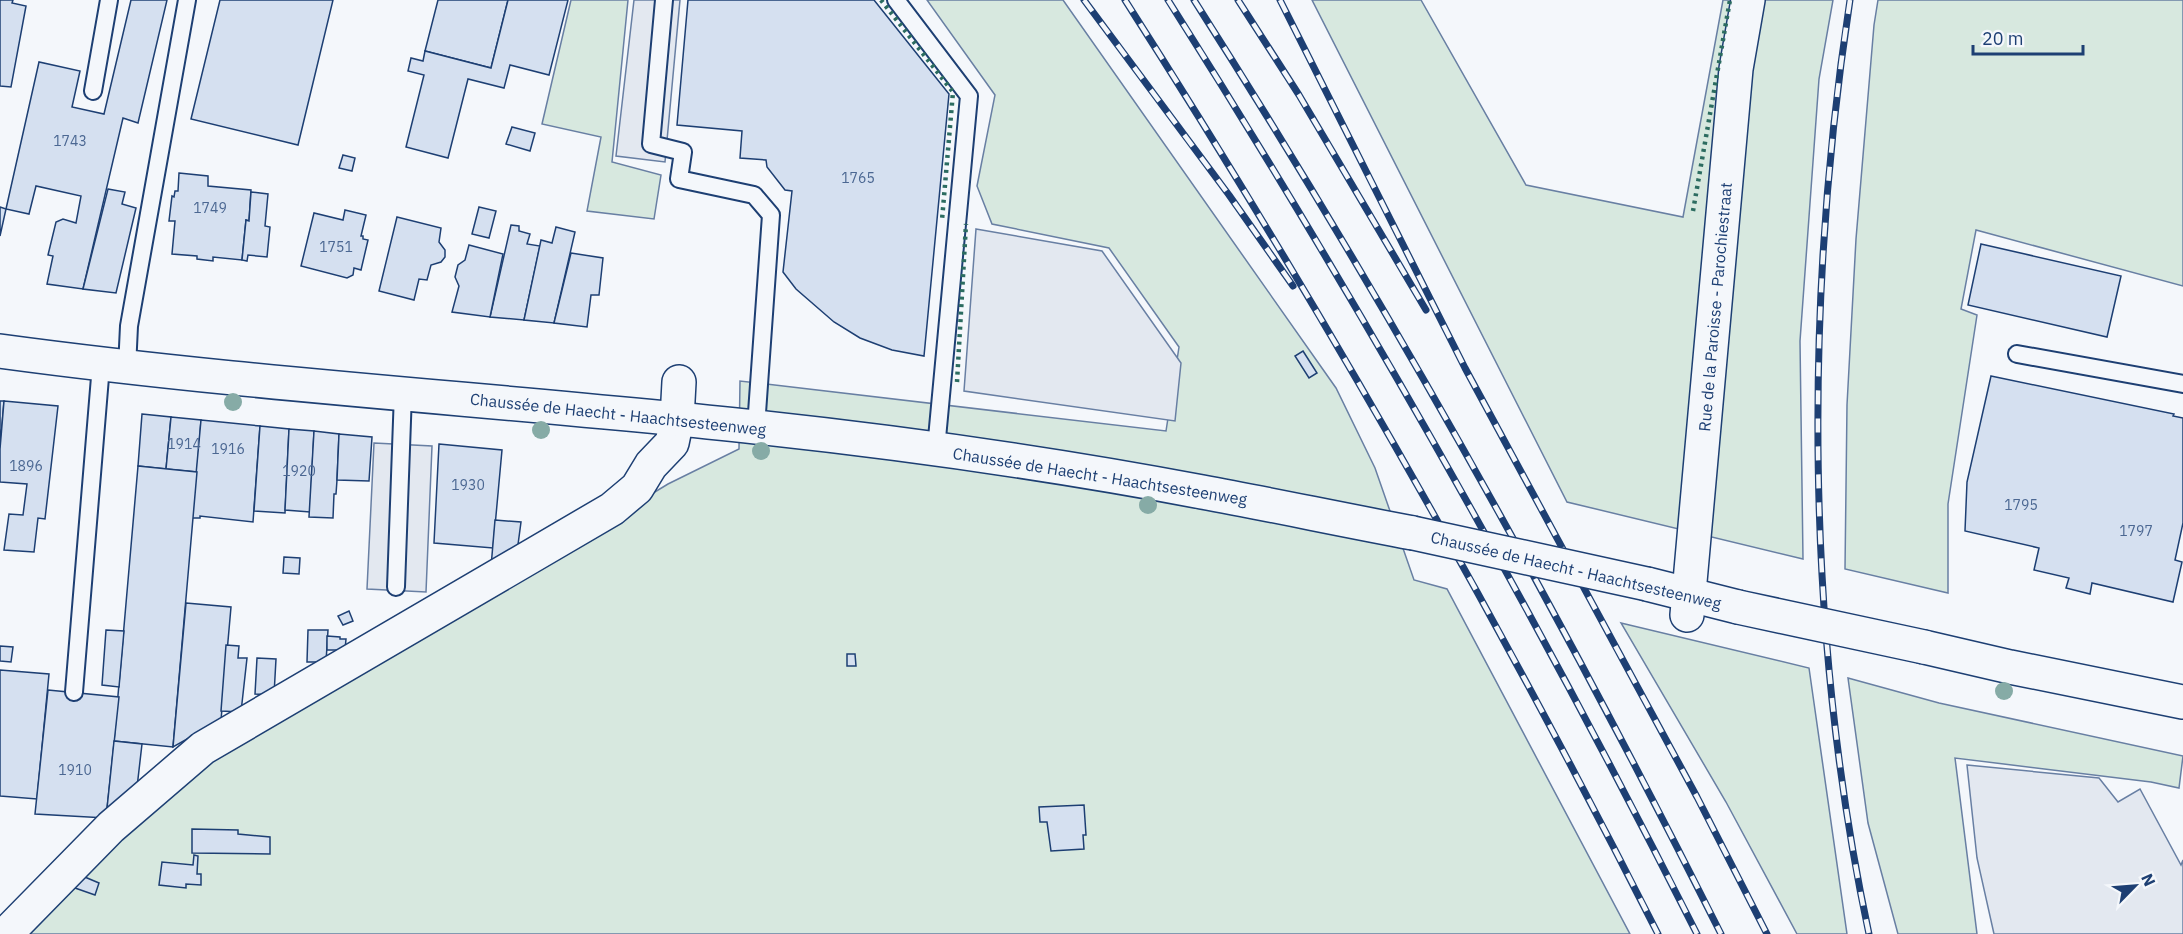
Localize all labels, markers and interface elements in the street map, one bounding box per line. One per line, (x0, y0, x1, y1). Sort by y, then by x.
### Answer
scale bar (1973, 18, 2082, 56)
text: 20 m (1982, 27, 2024, 50)
house number: 1743 (53, 132, 87, 150)
house number: 1765 (841, 169, 875, 187)
street label: Rue de la Paroisse - Parochiestraat (1694, 182, 1736, 432)
house number: 1749 (193, 199, 227, 217)
house number: 1751 (319, 238, 353, 256)
street label: Chaussée de Haecht - Haachtsesteenweg (469, 388, 768, 440)
house number: 1914 (167, 435, 201, 453)
house number: 1916 (211, 440, 245, 458)
street label: Chaussée de Haecht - Haachtsesteenweg (951, 443, 1249, 509)
house number: 1896 (9, 457, 43, 475)
house number: 1920 (282, 462, 316, 480)
house number: 1930 (451, 476, 485, 494)
house number: 1795 (2004, 496, 2038, 514)
house number: 1797 (2119, 522, 2153, 540)
street label: Chaussée de Haecht - Haachtsesteenweg (1429, 527, 1724, 613)
house number: 1910 (58, 761, 92, 779)
north arrow (2105, 856, 2165, 916)
text: N (2137, 870, 2160, 889)

